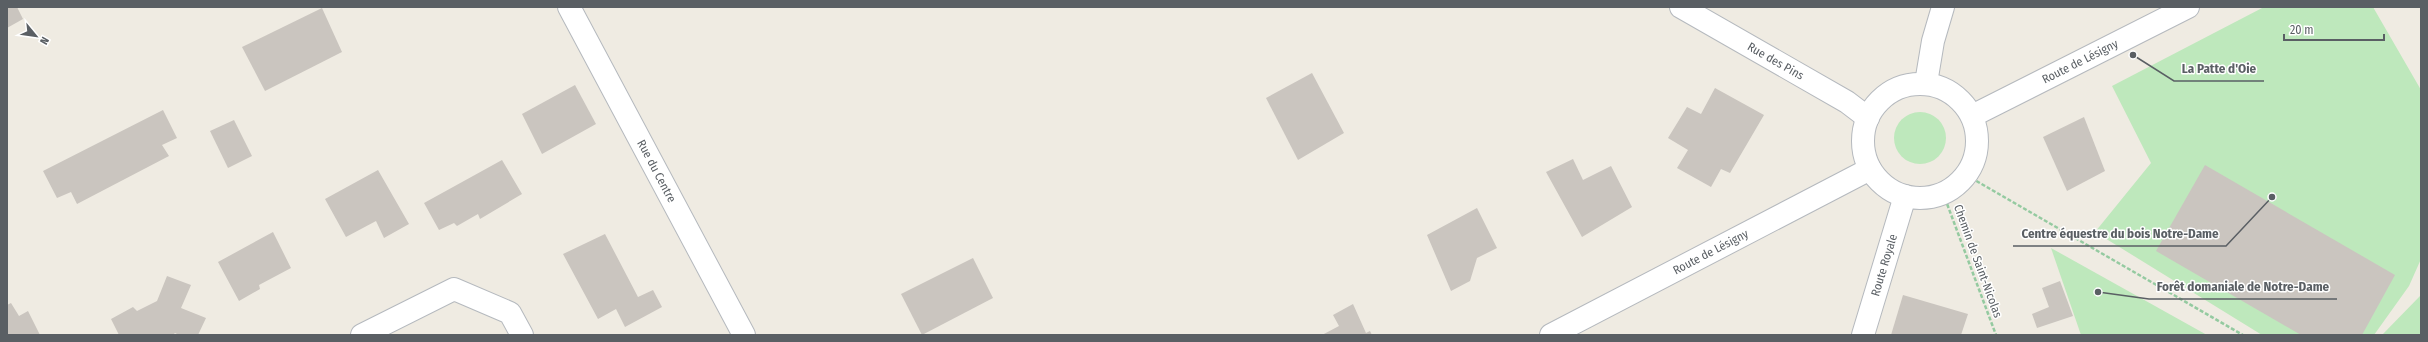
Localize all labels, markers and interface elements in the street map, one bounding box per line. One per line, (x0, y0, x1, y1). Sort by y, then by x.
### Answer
north arrow (16, 16, 56, 56)
scale bar (2284, 16, 2384, 42)
text: 20 m (2290, 23, 2314, 37)
text: N (37, 35, 52, 47)
street label: Route de Lésigny (2040, 36, 2121, 86)
street label: Rue des Pins (1745, 39, 1806, 83)
callout: La Patte d'Oie (2174, 56, 2264, 81)
text: La Patte d'Oie (2182, 61, 2257, 76)
street label: Rue du Centre (634, 137, 679, 205)
street label: Chemin de Saint-Nicolas (1951, 202, 2005, 320)
callout: Centre équestre du bois Notre-Dame (2013, 221, 2226, 246)
street label: Route de Lésigny (1671, 226, 1751, 277)
text: Centre équestre du bois Notre-Dame (2021, 226, 2219, 241)
street label: Route Royale (1868, 232, 1900, 298)
callout: Forêt domaniale de Notre-Dame (2149, 274, 2337, 299)
text: Forêt domaniale de Notre-Dame (2157, 279, 2330, 294)

